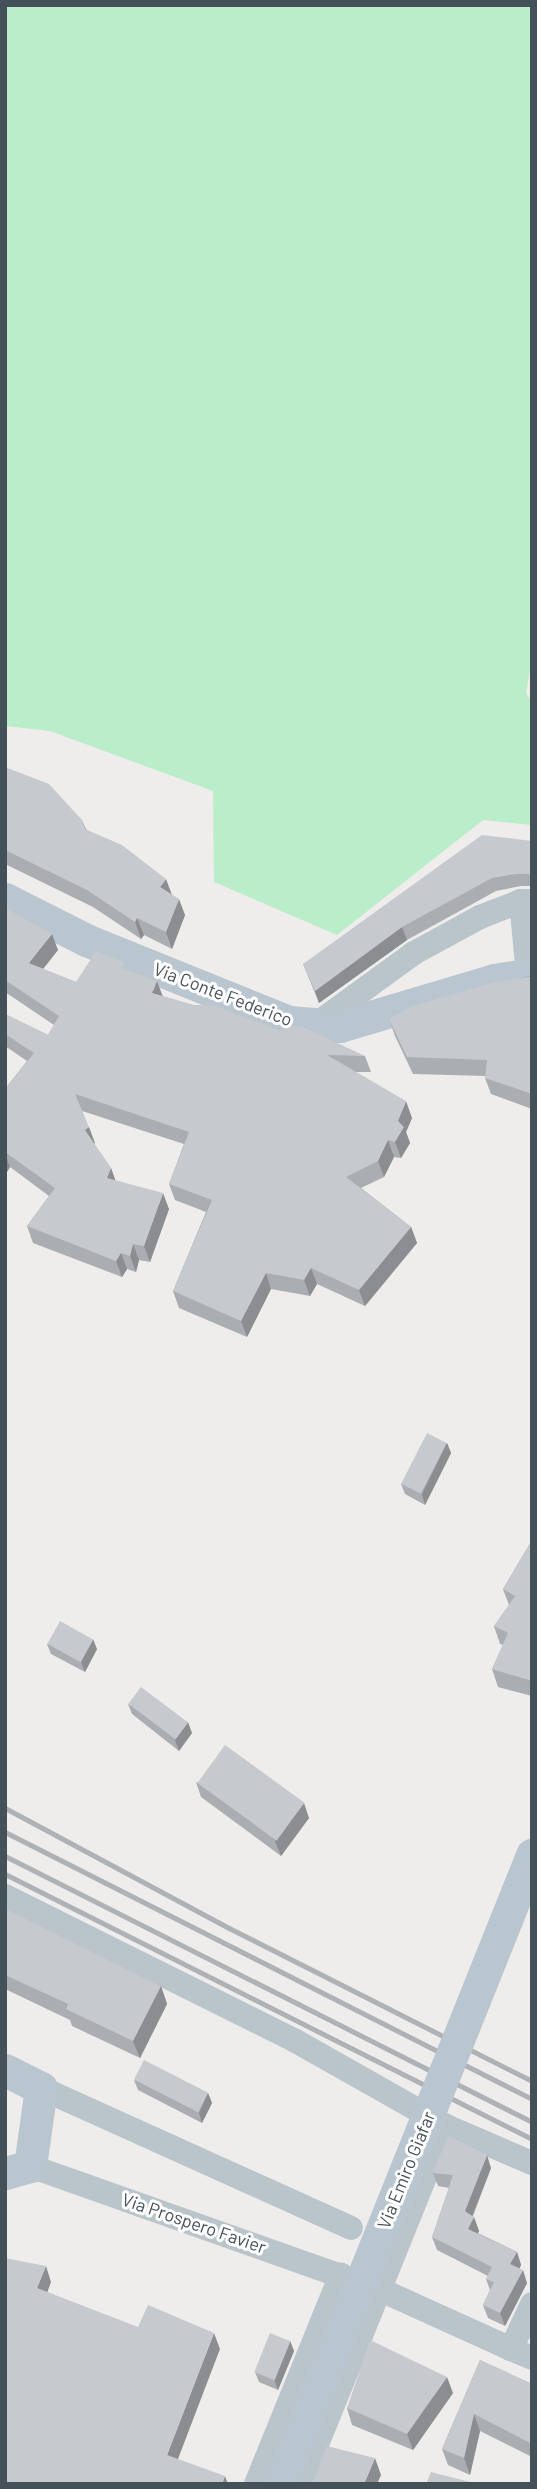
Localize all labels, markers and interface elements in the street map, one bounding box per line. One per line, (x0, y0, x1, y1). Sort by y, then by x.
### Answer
street label: Via Conte Federico (151, 958, 295, 1030)
street label: Via Emiro Giafar (373, 2108, 439, 2232)
street label: Via Prospero Favier (119, 2188, 269, 2258)

